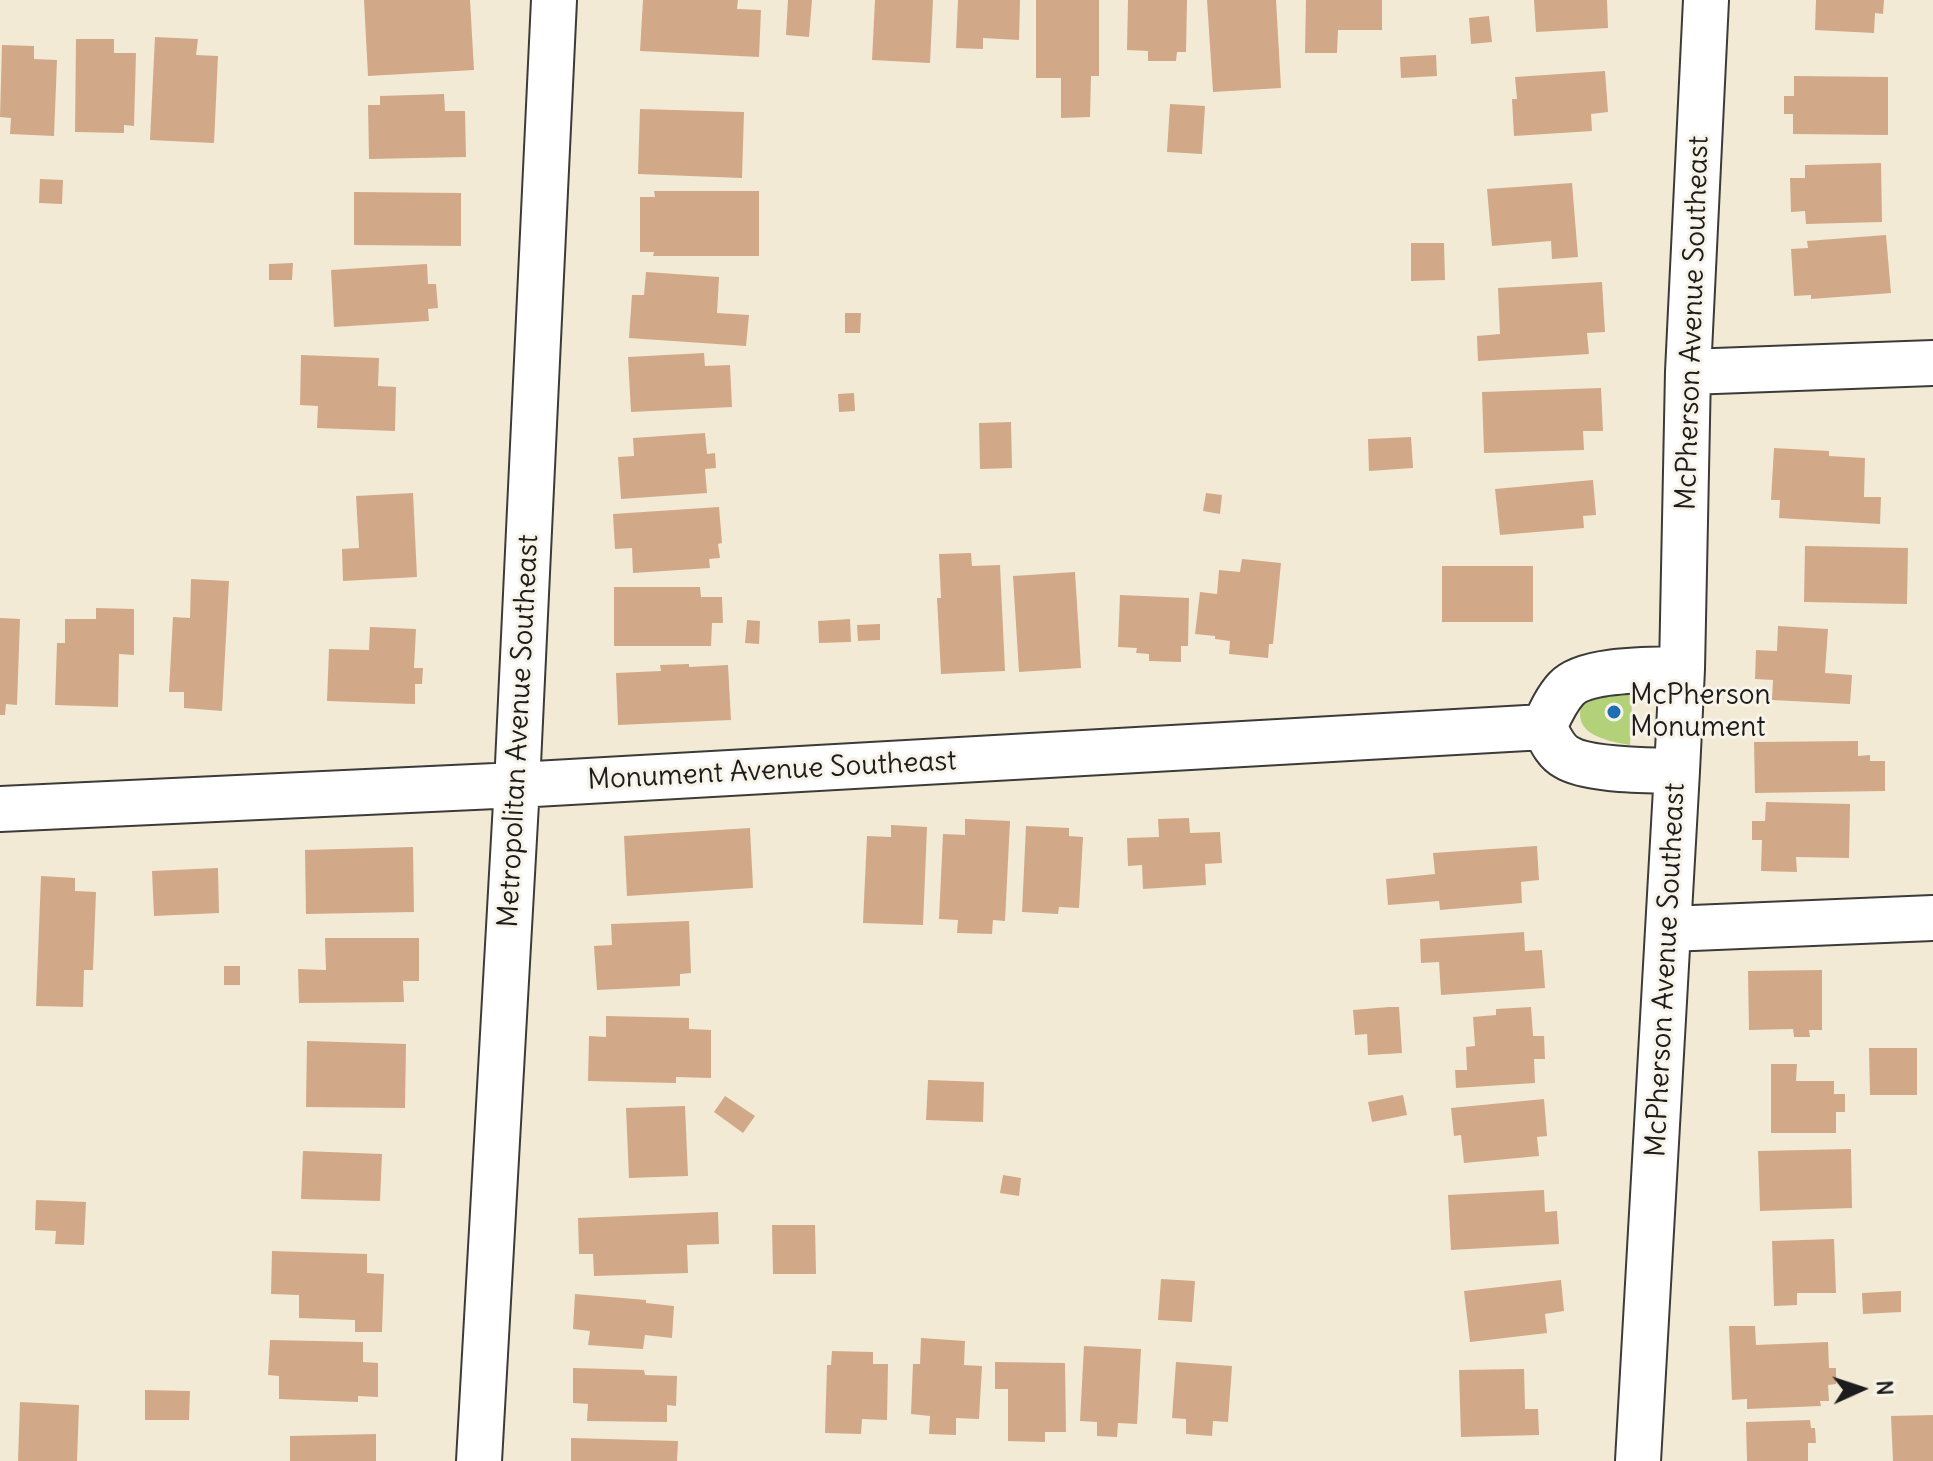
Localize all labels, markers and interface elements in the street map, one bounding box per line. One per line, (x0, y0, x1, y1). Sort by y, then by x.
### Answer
street label: McPherson Avenue Southeast (1670, 135, 1716, 511)
street label: Metropolitan Avenue Southeast (492, 534, 546, 928)
place label: McPherson Monument (1630, 679, 1771, 745)
marker: McPherson Monument (1605, 703, 1623, 721)
street label: Monument Avenue Southeast (587, 745, 957, 797)
street label: McPherson Avenue Southeast (1639, 782, 1693, 1158)
north arrow (1821, 1349, 1901, 1429)
text: N (1871, 1379, 1899, 1396)

